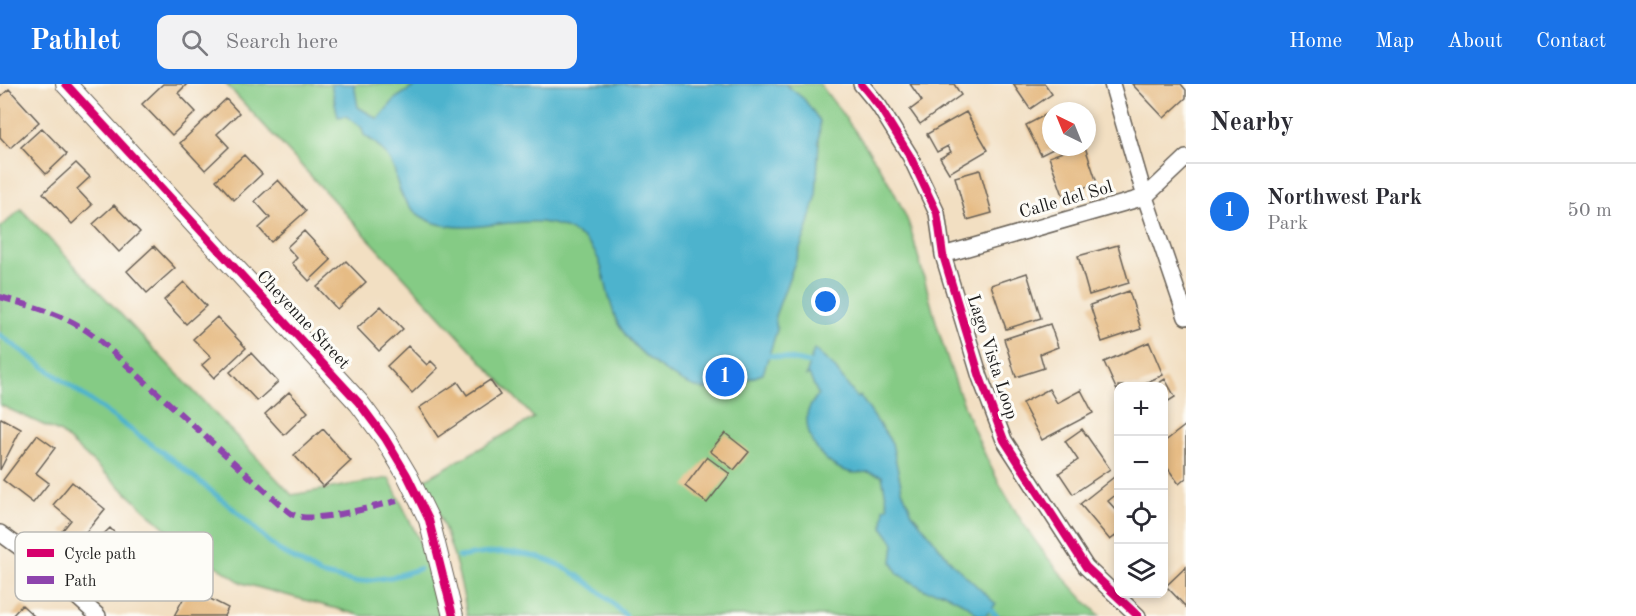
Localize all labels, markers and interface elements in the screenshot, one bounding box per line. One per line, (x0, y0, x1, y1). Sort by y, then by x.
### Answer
search box (157, 15, 577, 69)
icon: search (178, 26, 211, 59)
text: Pathlet (30, 28, 121, 56)
text: Search here (226, 31, 338, 53)
text: Home (1289, 31, 1342, 52)
text: Map (1375, 31, 1414, 52)
text: About (1447, 31, 1503, 52)
text: Contact (1536, 31, 1606, 52)
north arrow (1042, 102, 1096, 156)
text: Nearby (1210, 110, 1294, 136)
street label: Calle del Sol (1017, 178, 1115, 222)
text: Northwest Park (1267, 187, 1422, 209)
text: 1 (1224, 201, 1235, 221)
text: 50 m (1567, 201, 1612, 221)
text: Park (1267, 214, 1308, 234)
street label: Cheyenne Street (253, 267, 353, 373)
your location (811, 287, 840, 316)
street label: Lago Vista Loop (963, 292, 1021, 422)
pin: 1 (706, 354, 744, 400)
map controls (1114, 382, 1168, 598)
button: + (1114, 382, 1168, 436)
button: − (1114, 436, 1168, 490)
button: locate (1114, 490, 1168, 544)
legend (15, 532, 213, 601)
button: layers (1114, 544, 1168, 598)
text: Cycle path (64, 547, 136, 563)
text: Path (64, 574, 97, 590)

